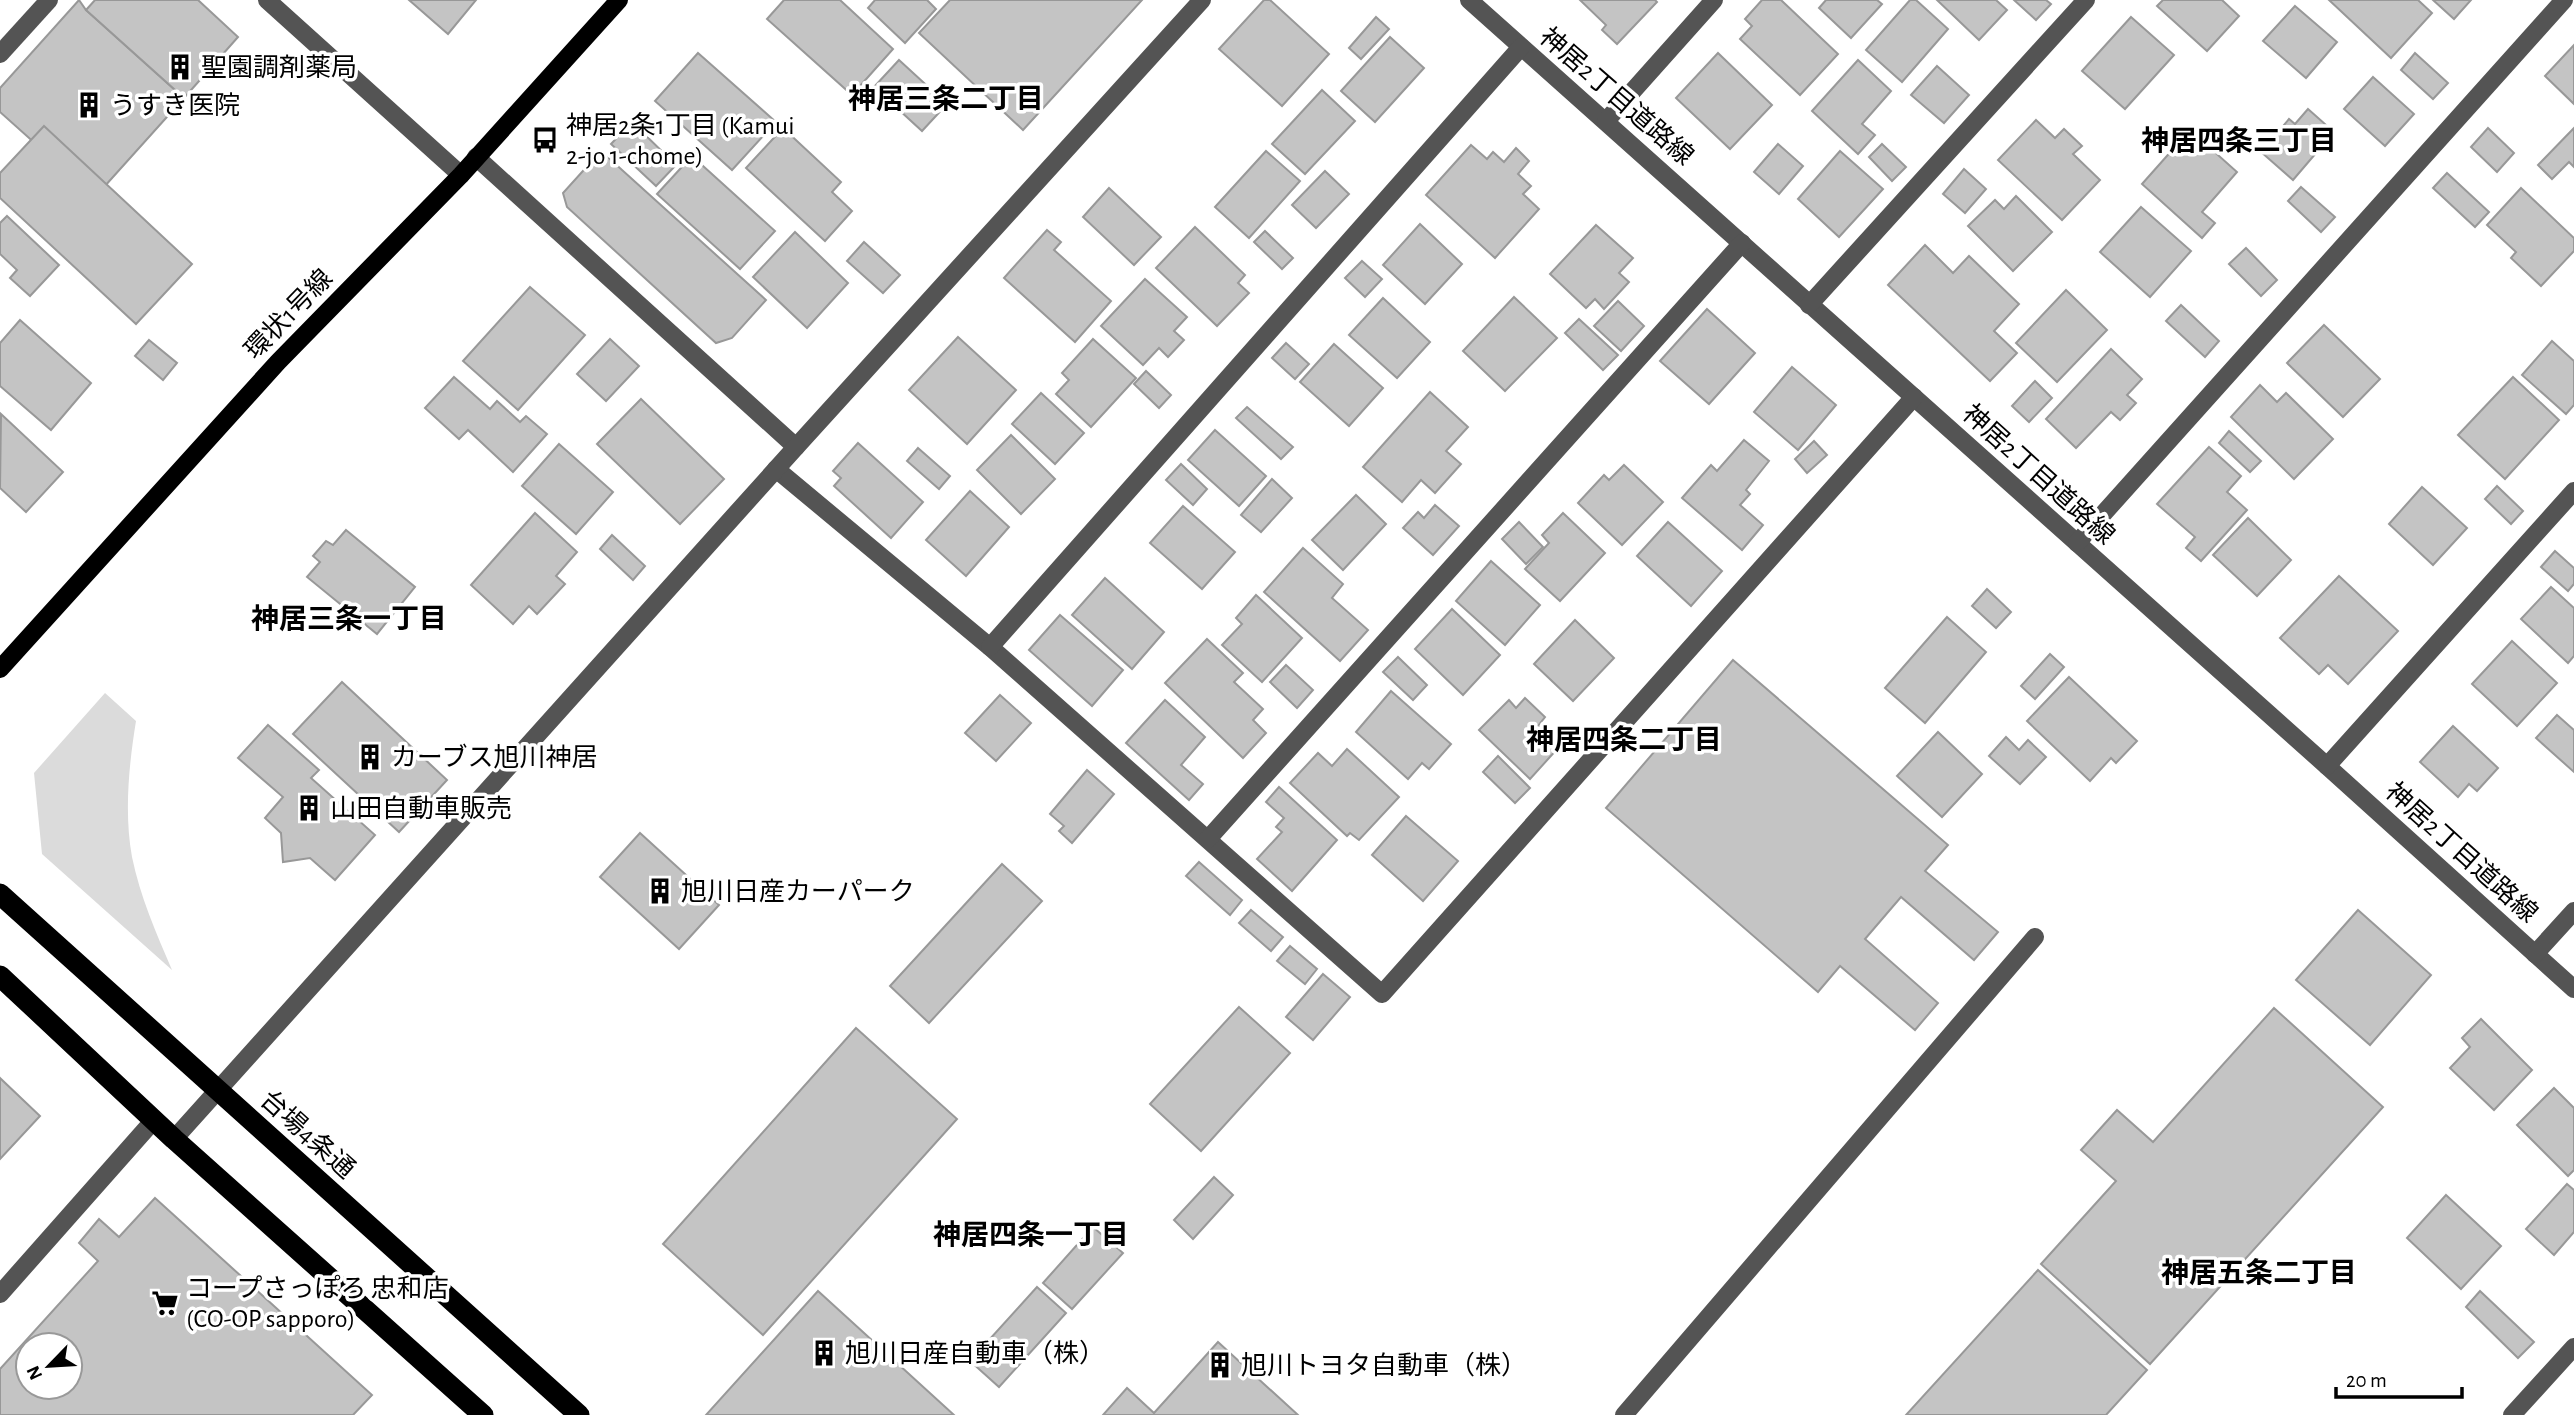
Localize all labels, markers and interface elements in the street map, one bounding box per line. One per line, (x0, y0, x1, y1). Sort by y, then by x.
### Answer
street label: 神居2丁目道路線 (1535, 23, 1699, 170)
building icon: 聖園調剤薬局 (165, 52, 195, 82)
place label: 聖園調剤薬局 (201, 54, 357, 81)
district label: 神居三条二丁目 (848, 83, 1044, 114)
building icon: うすき医院 (74, 90, 104, 120)
place label: うすき医院 (110, 92, 240, 119)
place label: 神居2条1丁目 (Kamui 2-jo 1-chome) (566, 111, 795, 169)
bus stop icon: 神居2条1丁目 (Kamui 2-jo 1-chome) (530, 125, 560, 155)
district label: 神居四条三丁目 (2141, 125, 2337, 156)
street label: 環状1号線 (239, 264, 337, 364)
street label: 神居2丁目道路線 (1958, 399, 2120, 549)
district label: 神居三条一丁目 (251, 603, 447, 634)
district label: 神居四条二丁目 (1526, 724, 1722, 755)
building icon: カーブス旭川神居 (355, 742, 385, 772)
place label: カーブス旭川神居 (391, 743, 597, 771)
street label: 神居2丁目道路線 (2381, 777, 2543, 927)
building icon: 山田自動車販売 (294, 793, 324, 823)
place label: 山田自動車販売 (330, 794, 512, 822)
building icon: 旭川日産カーパーク (645, 876, 675, 906)
place label: 旭川日産カーパーク (681, 877, 915, 905)
street label: 台場4条通 (255, 1085, 361, 1183)
district label: 神居四条一丁目 (933, 1219, 1129, 1250)
district label: 神居五条二丁目 (2161, 1257, 2357, 1288)
place label: コープさっぽろ 忠和店 (CO-OP sapporo) (186, 1274, 449, 1332)
supermarket icon: コープさっぽろ 忠和店 (CO-OP sapporo) (150, 1288, 180, 1318)
north arrow (14, 1331, 84, 1401)
building icon: 旭川日産自動車（株） (809, 1338, 839, 1368)
place label: 旭川日産自動車（株） (845, 1339, 1105, 1367)
building icon: 旭川トヨタ自動車（株） (1205, 1350, 1235, 1380)
place label: 旭川トヨタ自動車（株） (1241, 1351, 1527, 1379)
scale bar (2336, 1356, 2462, 1400)
text: N (24, 1363, 46, 1383)
text: 20 m (2346, 1370, 2387, 1391)

